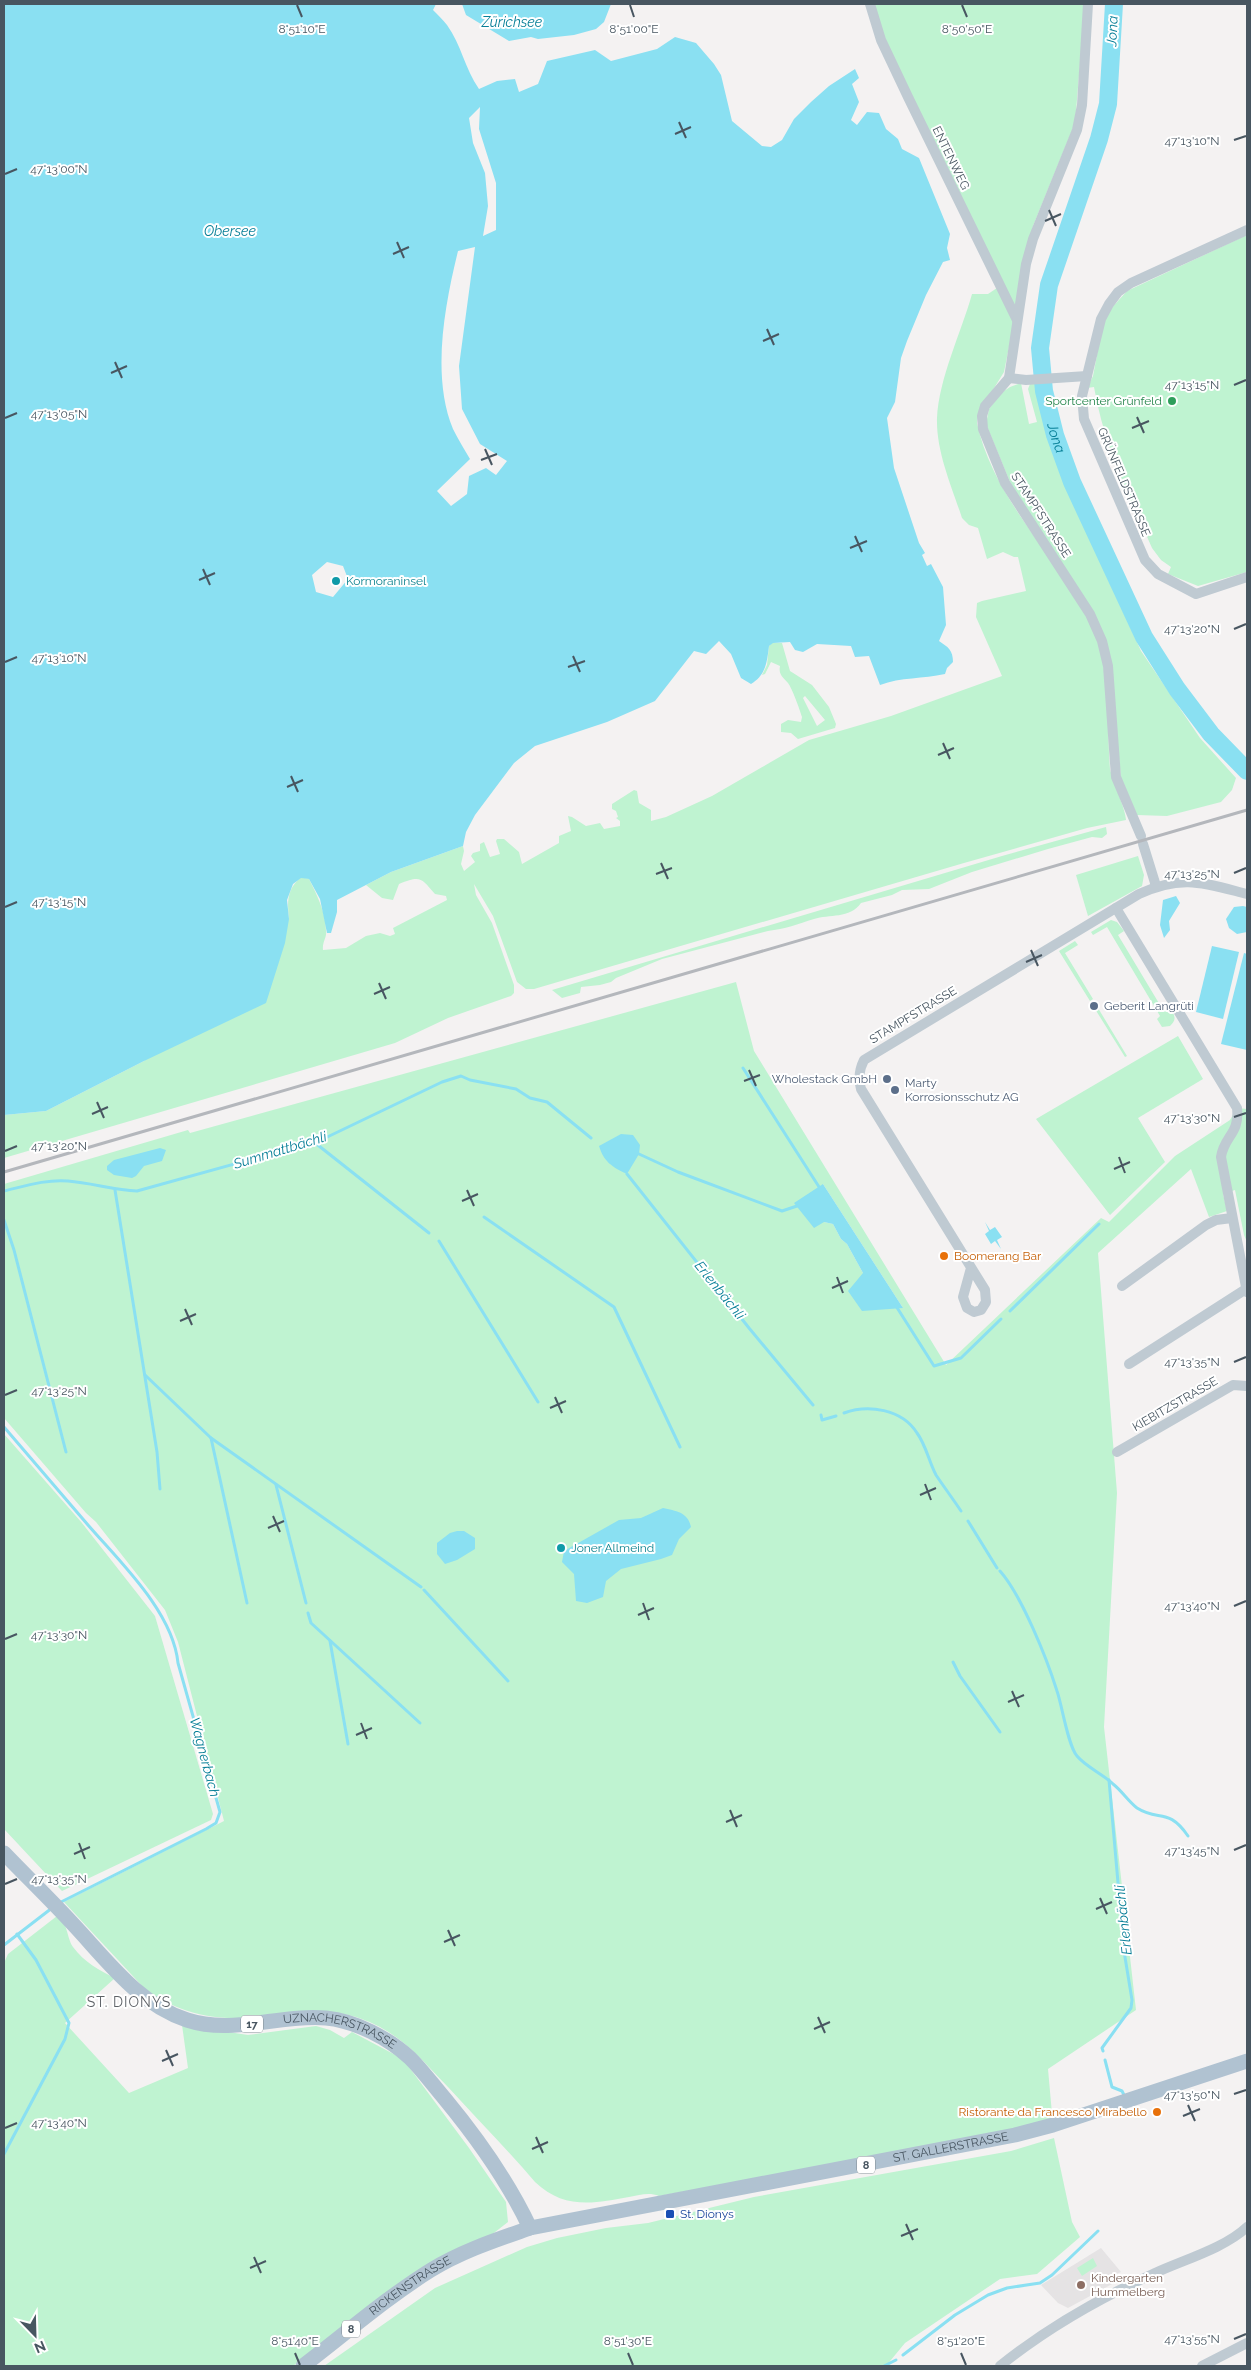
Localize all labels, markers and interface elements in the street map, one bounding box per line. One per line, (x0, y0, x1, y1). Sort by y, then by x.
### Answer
water label: Zürichsee (481, 14, 543, 30)
water label: Jona (1103, 15, 1121, 48)
text: 8°51'10"E (278, 22, 326, 36)
text: 8°51'00"E (609, 22, 659, 36)
text: 8°50'50"E (942, 22, 992, 36)
street label: ENTENWEG (930, 124, 972, 192)
text: 47°13'10"N (1164, 134, 1220, 148)
text: 47°13'00"N (30, 162, 88, 176)
water label: Obersee (204, 223, 257, 239)
text: 47°13'15"N (1165, 378, 1219, 392)
place label: Sportcenter Grünfeld (1045, 394, 1162, 408)
marker: Sportcenter Grünfeld (1166, 395, 1178, 407)
text: 47°13'05"N (31, 407, 87, 421)
water label: Jona (1044, 420, 1069, 455)
street label: GRÜNFELDSTRASSE (1095, 425, 1153, 539)
street label: STAMPFSTRASSE (1008, 470, 1074, 560)
place label: Kormoraninsel (346, 574, 427, 588)
marker: Kormoraninsel (330, 575, 342, 587)
text: 47°13'20"N (1164, 622, 1220, 636)
text: 47°13'10"N (31, 651, 87, 665)
text: 47°13'25"N (1164, 867, 1220, 881)
text: 47°13'15"N (32, 895, 86, 909)
street label: STAMPFSTRASSE (867, 984, 959, 1046)
place label: Geberit Langrüti (1104, 999, 1194, 1013)
marker: Geberit Langrüti (1088, 1000, 1100, 1012)
place label: Wholestack GmbH (772, 1072, 877, 1086)
marker: Wholestack GmbH (881, 1073, 893, 1085)
place label: Marty Korrosionsschutz AG (905, 1076, 1019, 1104)
marker: Marty Korrosionsschutz AG (889, 1084, 901, 1096)
text: 47°13'30"N (1164, 1111, 1220, 1125)
water label: Summattbächli (231, 1128, 329, 1172)
text: 47°13'20"N (31, 1139, 87, 1153)
place label: Boomerang Bar (954, 1249, 1042, 1263)
marker: Boomerang Bar (938, 1250, 950, 1262)
water label: Erlenbächli (692, 1258, 749, 1323)
text: 47°13'35"N (1164, 1355, 1220, 1369)
street label: KIEBITZSTRASSE (1130, 1374, 1220, 1434)
text: 47°13'25"N (31, 1384, 87, 1398)
place label: Joner Allmeind (571, 1541, 654, 1555)
marker: Joner Allmeind (555, 1542, 567, 1554)
text: 47°13'40"N (1164, 1599, 1220, 1613)
text: 47°13'30"N (31, 1628, 87, 1642)
water label: Wagnerbach (187, 1715, 223, 1799)
text: 47°13'45"N (1165, 1844, 1219, 1858)
text: 47°13'35"N (31, 1872, 87, 1886)
water label: Erlenbächli (1111, 1883, 1135, 1956)
district label: ST. DIONYS (87, 1994, 171, 2010)
street label: UZNACHERSTRASSE (282, 2010, 399, 2052)
road number: 17 (241, 2016, 263, 2032)
text: 47°13'50"N (1164, 2088, 1220, 2102)
place label: Ristorante da Francesco Mirabello (959, 2105, 1147, 2119)
marker: Ristorante da Francesco Mirabello (1151, 2106, 1163, 2118)
text: 47°13'40"N (31, 2116, 87, 2130)
street label: ST. GALLERSTRASSE (892, 2129, 1009, 2165)
road number: 8 (857, 2156, 875, 2174)
place label: St. Dionys (680, 2207, 734, 2221)
marker: St. Dionys (664, 2208, 676, 2220)
street label: RICKENSTRASSE (366, 2253, 453, 2318)
place label: Kindergarten Hummelberg (1091, 2271, 1165, 2299)
marker: Kindergarten Hummelberg (1075, 2279, 1087, 2291)
north arrow (10, 2310, 60, 2360)
road number: 8 (342, 2320, 360, 2338)
text: 47°13'55"N (1164, 2332, 1220, 2346)
text: 8°51'40"E (271, 2334, 319, 2348)
text: 8°51'30"E (604, 2334, 652, 2348)
text: 8°51'20"E (937, 2334, 985, 2348)
text: N (32, 2338, 48, 2356)

